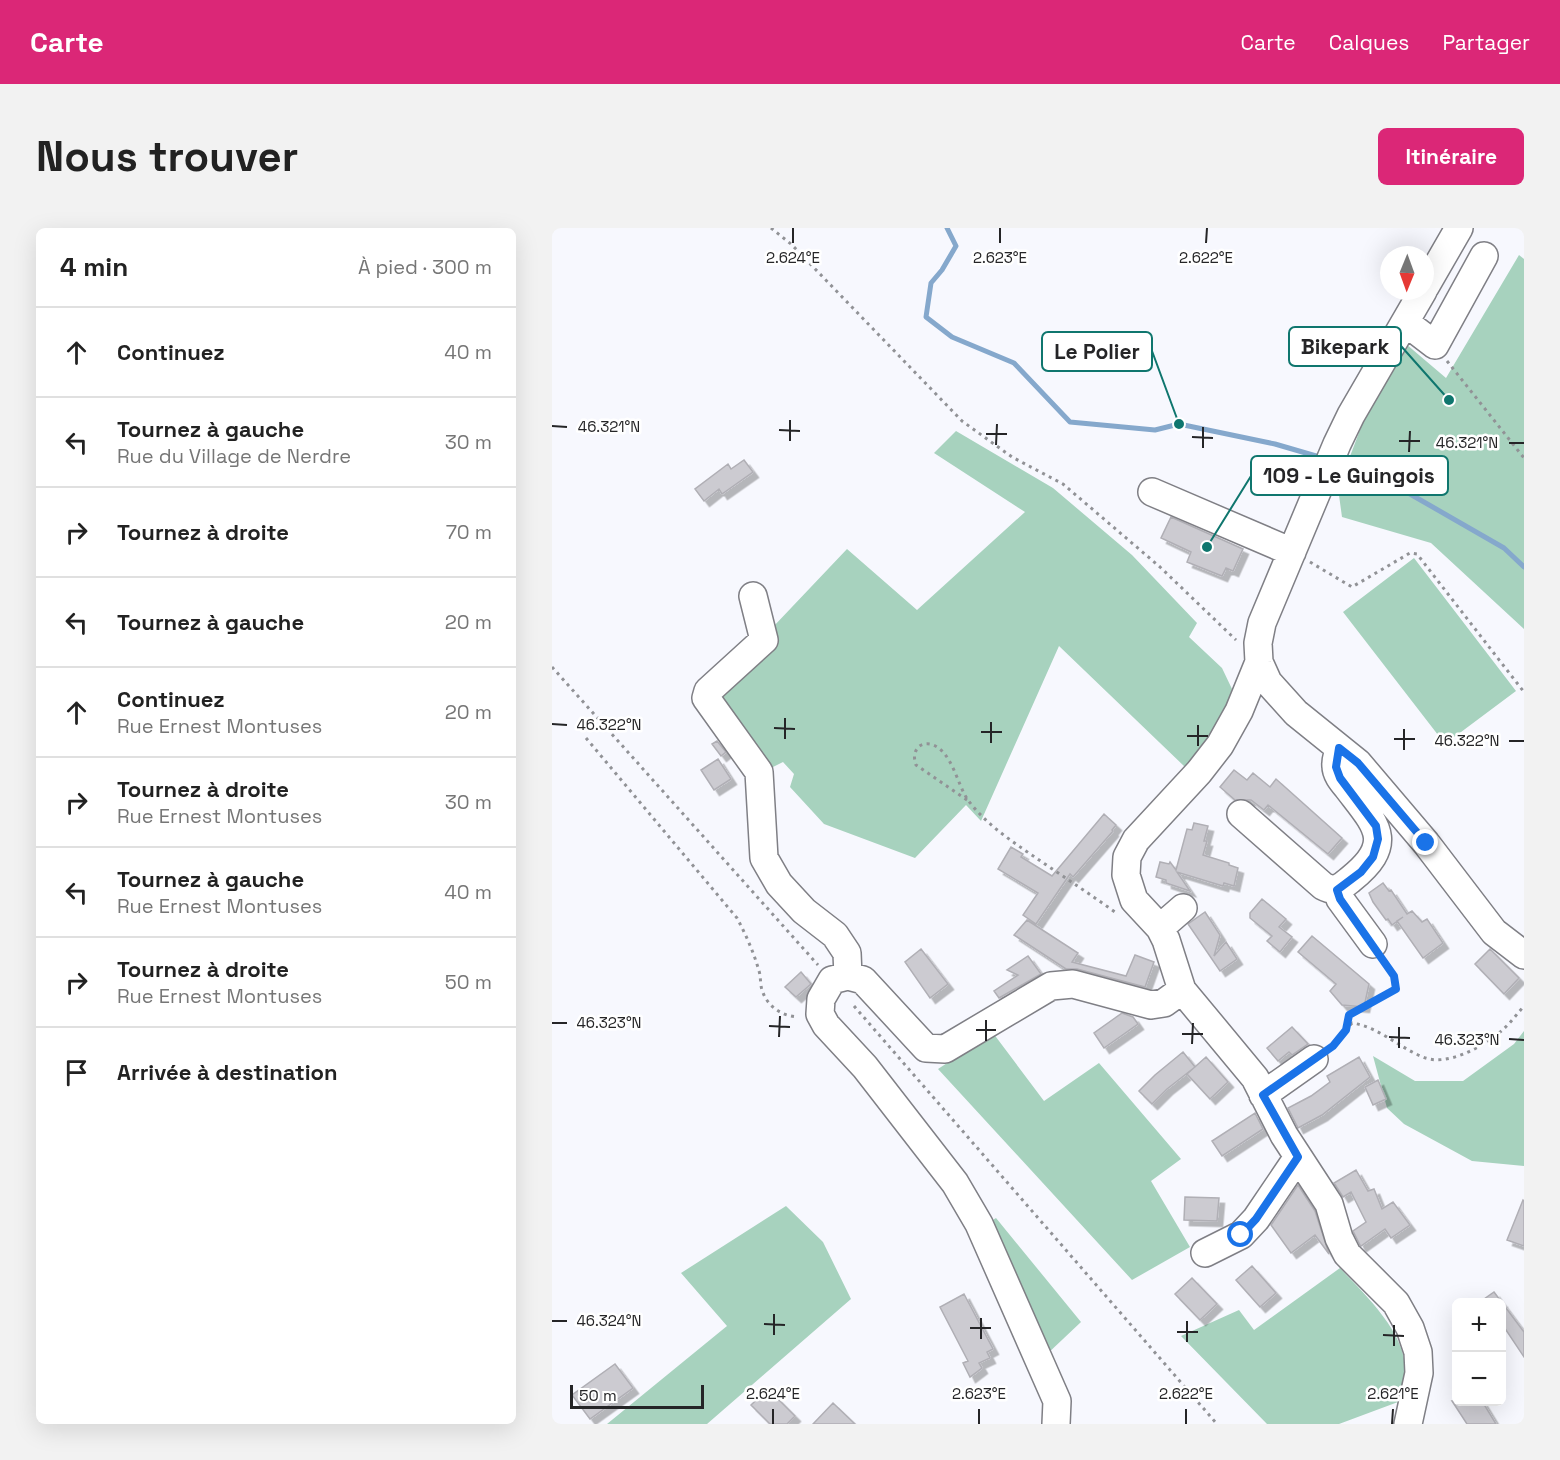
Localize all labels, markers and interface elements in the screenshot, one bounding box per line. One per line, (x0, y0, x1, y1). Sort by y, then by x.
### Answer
text: Carte (30, 24, 104, 60)
text: Carte (1241, 29, 1296, 56)
text: Calques (1329, 29, 1409, 56)
text: Partager (1442, 29, 1530, 56)
button: Itinéraire (1378, 128, 1524, 185)
text: Nous trouver (36, 130, 298, 183)
north arrow (1380, 246, 1434, 300)
text: 2.624°E (766, 248, 820, 267)
text: 2.623°E (973, 248, 1027, 267)
text: 2.622°E (1179, 248, 1233, 267)
text: 4 min (60, 250, 128, 284)
text: À pied · 300 m (358, 254, 492, 280)
callout: Bikepark (1289, 327, 1401, 366)
callout: Le Polier (1042, 332, 1152, 371)
text: Bikepark (1301, 333, 1389, 360)
icon: ahead (60, 336, 93, 369)
text: Continuez (117, 338, 225, 366)
text: Le Polier (1054, 338, 1140, 365)
text: 40 m (444, 339, 492, 365)
text: Tournez à gauche (117, 415, 304, 443)
text: 46.321°N (578, 417, 640, 436)
icon: left (60, 426, 93, 459)
text: 30 m (445, 429, 492, 455)
text: 46.321°N (1436, 433, 1498, 452)
text: Rue du Village de Nerdre (117, 443, 351, 469)
callout: 109 - Le Guingois (1251, 456, 1448, 495)
text: 109 - Le Guingois (1263, 462, 1435, 489)
icon: right (60, 516, 93, 549)
text: Tournez à droite (117, 518, 289, 546)
text: 70 m (446, 519, 492, 545)
icon: left (60, 606, 93, 639)
text: Tournez à gauche (117, 608, 304, 636)
text: 20 m (445, 609, 492, 635)
text: Continuez (117, 685, 225, 713)
icon: ahead (60, 696, 93, 729)
text: 20 m (445, 699, 492, 725)
text: Rue Ernest Montuses (117, 713, 322, 739)
text: 46.322°N (576, 715, 642, 734)
text: 46.322°N (1434, 731, 1500, 750)
text: Tournez à droite (117, 775, 289, 803)
icon: right (60, 786, 93, 819)
text: 30 m (445, 789, 492, 815)
text: Rue Ernest Montuses (117, 803, 322, 829)
route end (1412, 829, 1438, 855)
text: Tournez à gauche (117, 865, 304, 893)
icon: left (60, 876, 93, 909)
text: 40 m (444, 879, 492, 905)
text: Rue Ernest Montuses (117, 893, 322, 919)
text: Tournez à droite (117, 955, 289, 983)
icon: right (60, 966, 93, 999)
text: 50 m (445, 969, 492, 995)
text: Rue Ernest Montuses (117, 983, 322, 1009)
text: 46.323°N (576, 1013, 642, 1032)
text: 46.323°N (1434, 1030, 1500, 1049)
icon: arrive (60, 1056, 93, 1089)
text: Arrivée à destination (117, 1058, 338, 1086)
route start (1227, 1221, 1253, 1247)
map controls (1452, 1298, 1506, 1406)
button: + (1452, 1298, 1506, 1352)
text: 46.324°N (576, 1311, 642, 1330)
button: − (1452, 1352, 1506, 1406)
scale bar (570, 1382, 704, 1410)
text: 2.624°E (746, 1384, 800, 1403)
text: 2.623°E (952, 1384, 1006, 1403)
text: 2.622°E (1159, 1384, 1213, 1403)
text: 2.621°E (1367, 1384, 1419, 1403)
text: 50 m (579, 1385, 617, 1406)

